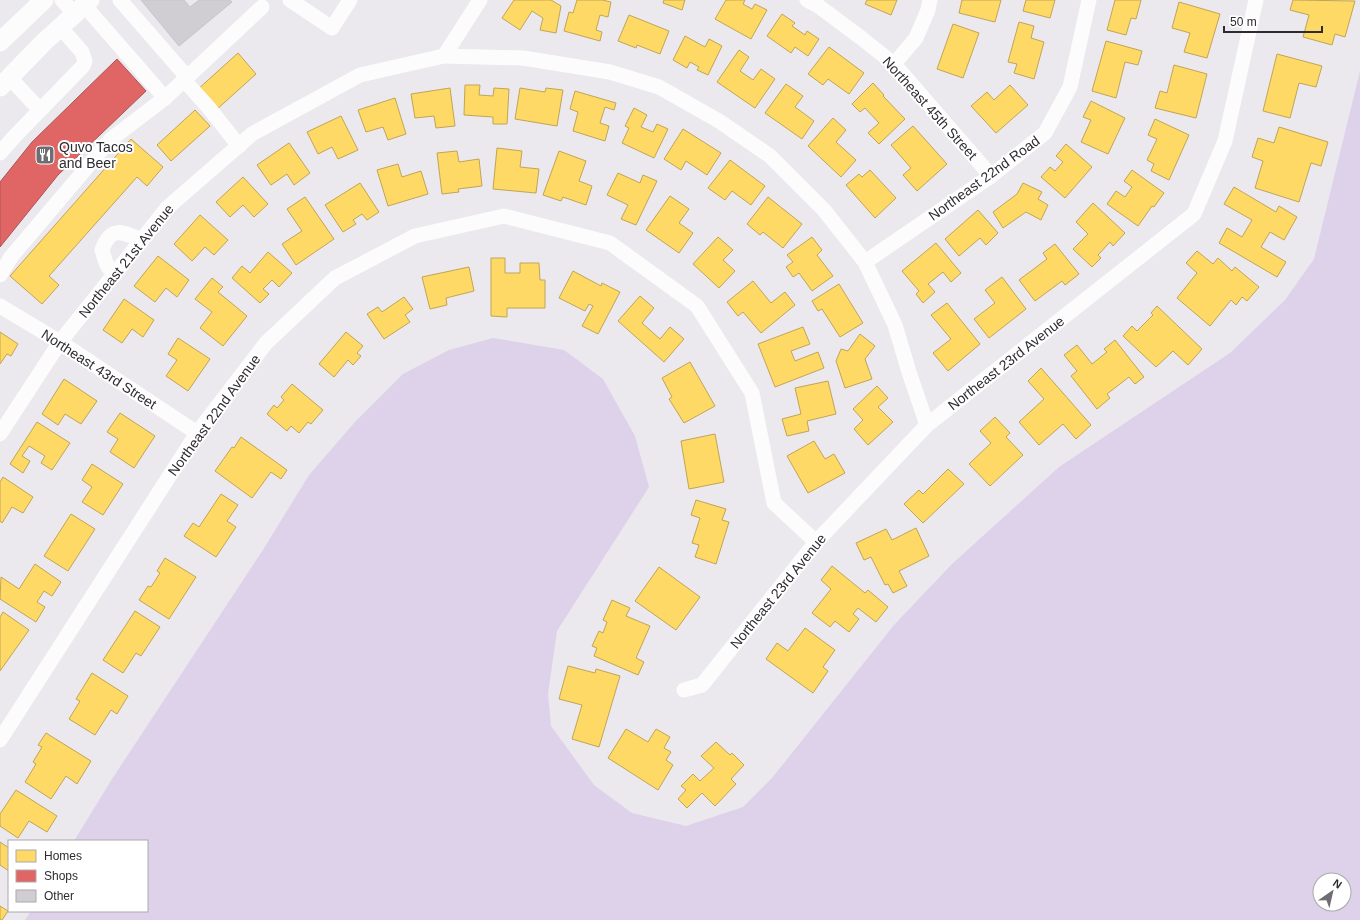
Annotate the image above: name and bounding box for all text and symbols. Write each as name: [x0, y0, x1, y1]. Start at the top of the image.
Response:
scale bar: [1224, 8, 1322, 34]
text: 50 m: [1230, 15, 1257, 29]
street label: Northeast 45th Street: [880, 53, 981, 163]
street label: Northeast 22nd Road: [925, 132, 1043, 224]
place label: Quvo Tacos and Beer: [59, 139, 133, 171]
restaurant icon: Quvo Tacos and Beer: [34, 144, 56, 166]
street label: Northeast 21st Avenue: [75, 201, 177, 321]
street label: Northeast 23rd Avenue: [945, 313, 1067, 413]
street label: Northeast 43rd Street: [39, 326, 160, 412]
street label: Northeast 22nd Avenue: [165, 351, 264, 479]
street label: Northeast 23rd Avenue: [727, 530, 829, 652]
legend: [8, 840, 148, 912]
text: Homes: [44, 849, 82, 863]
text: Shops: [44, 869, 78, 883]
north arrow: [1312, 872, 1352, 912]
text: N: [1331, 877, 1344, 891]
text: Other: [44, 889, 74, 903]

